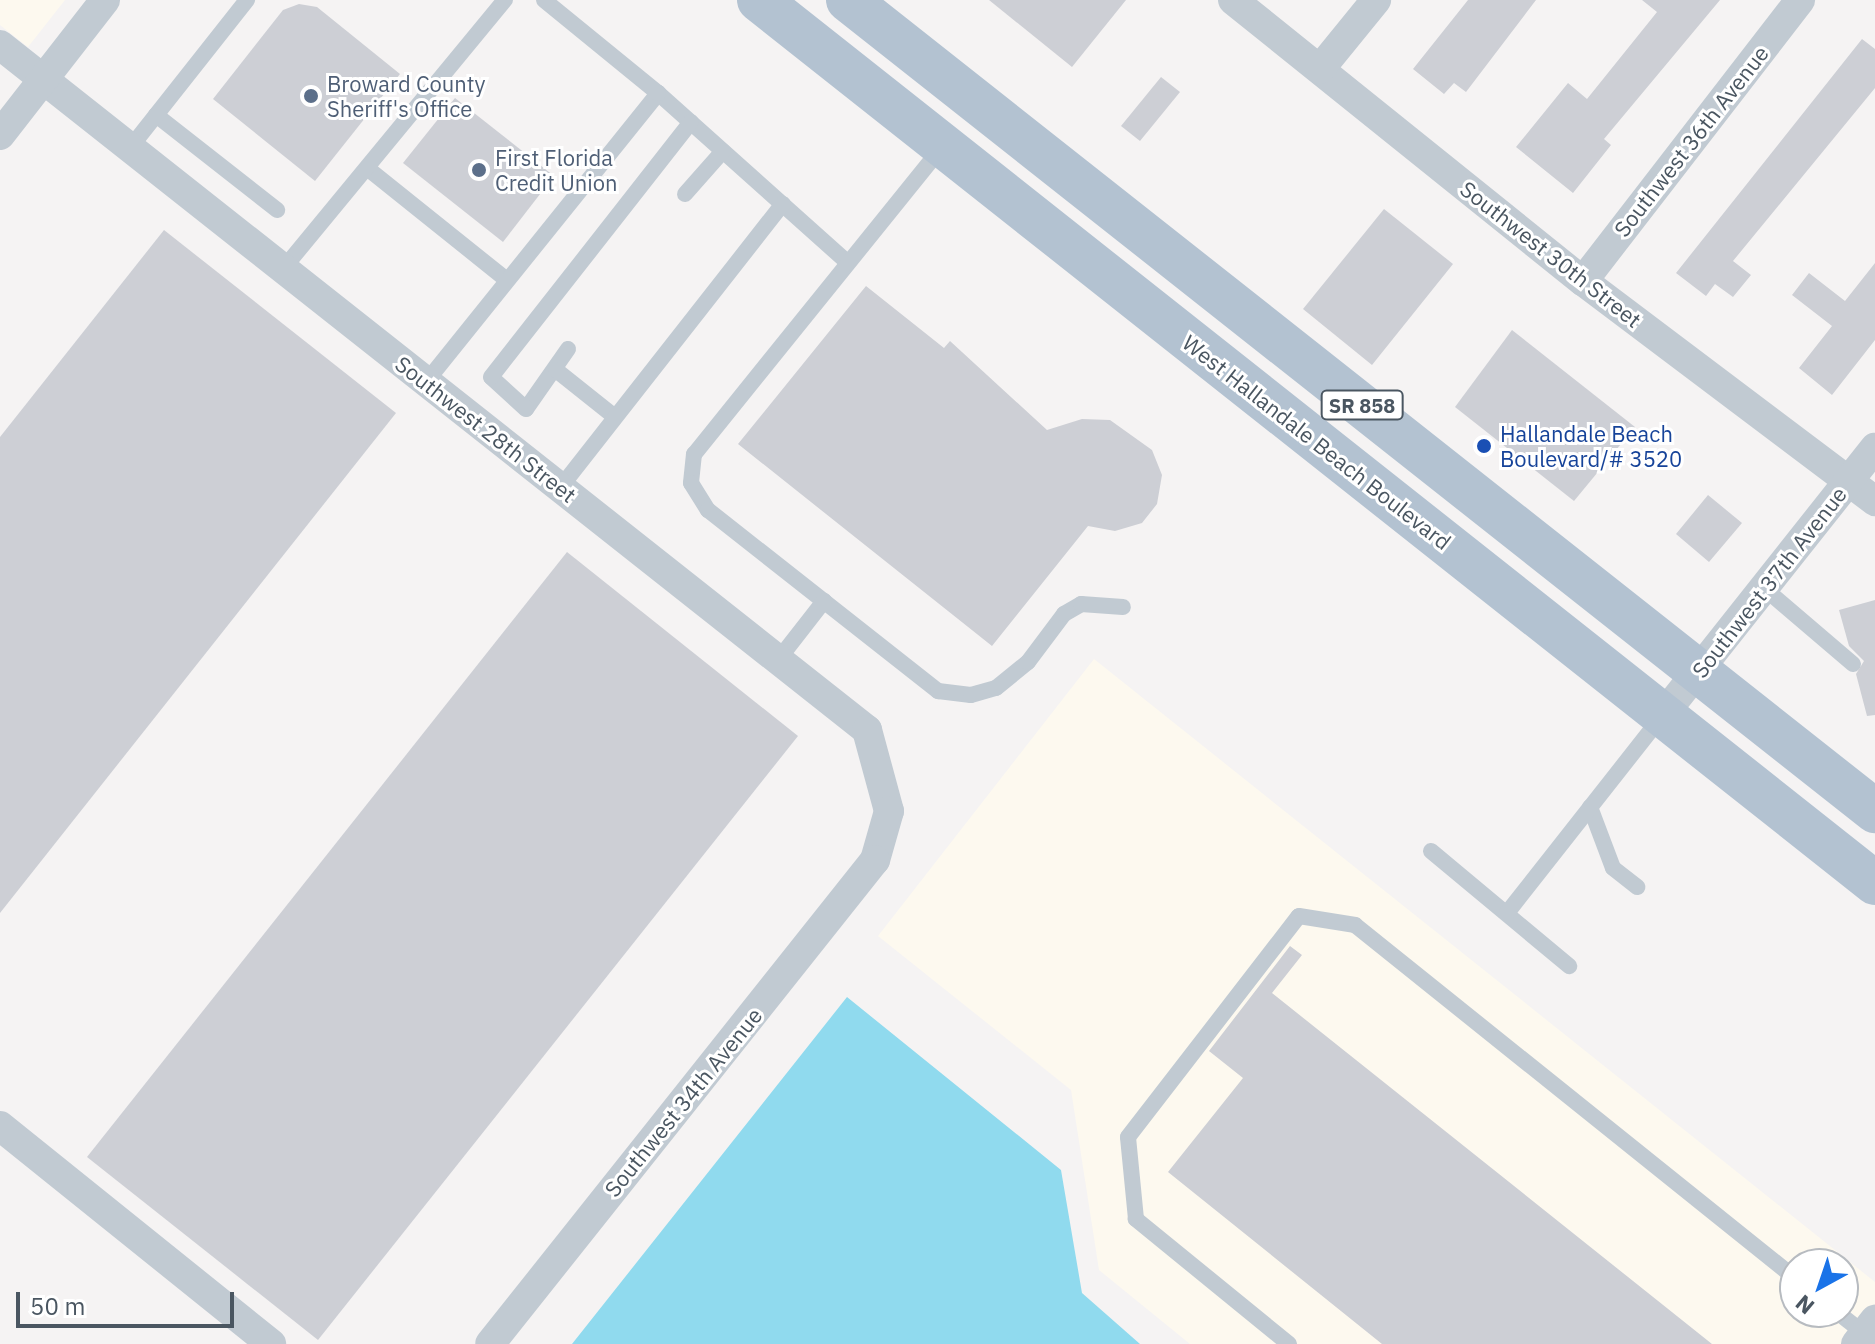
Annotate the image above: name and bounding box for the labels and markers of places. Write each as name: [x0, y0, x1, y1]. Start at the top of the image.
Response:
place label: Broward County Sheriff's Office: [327, 70, 486, 122]
marker: Broward County Sheriff's Office: [302, 87, 320, 105]
place label: First Florida Credit Union: [495, 144, 618, 196]
marker: First Florida Credit Union: [470, 161, 488, 179]
place label: Hallandale Beach Boulevard/# 3520: [1500, 420, 1682, 472]
marker: Hallandale Beach Boulevard/# 3520: [1475, 437, 1493, 455]

